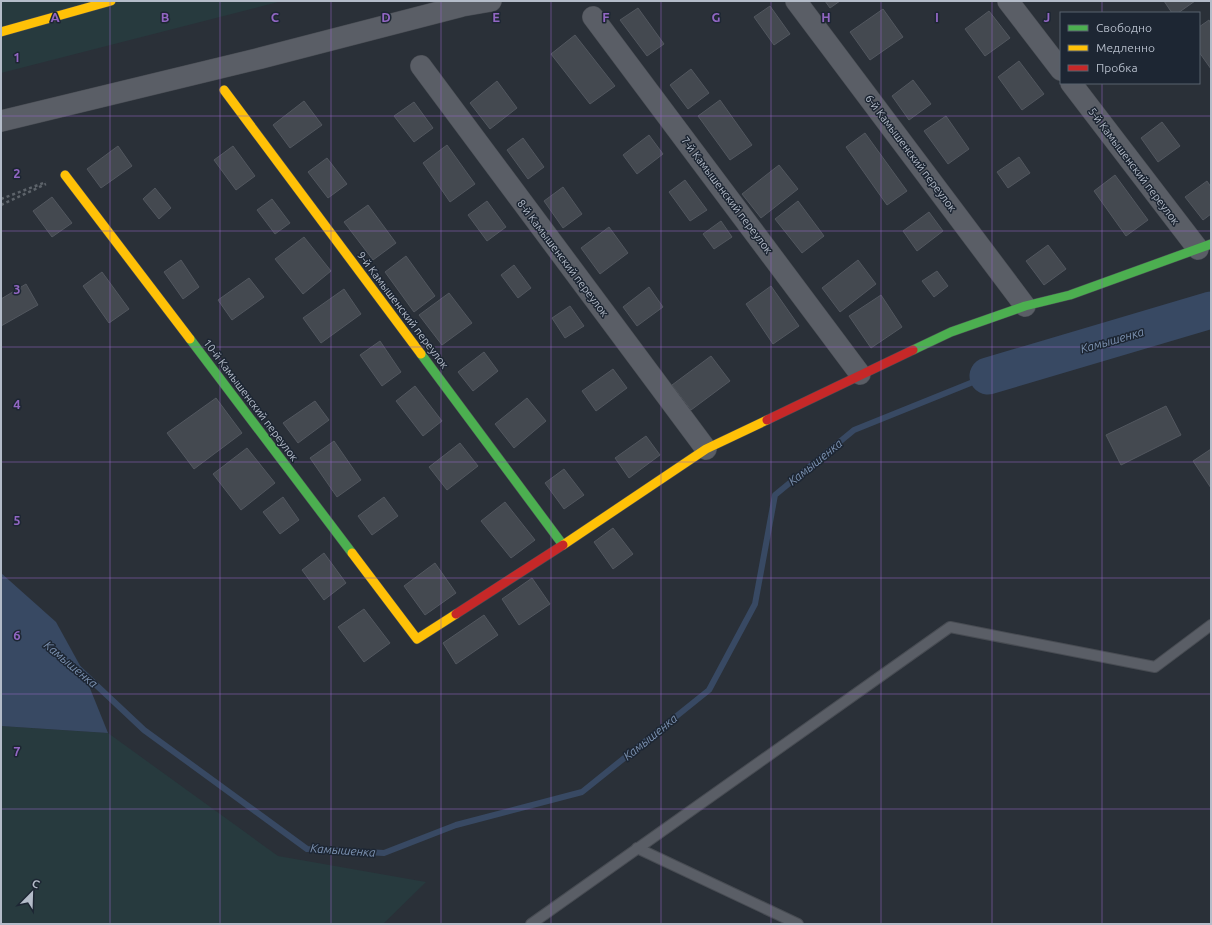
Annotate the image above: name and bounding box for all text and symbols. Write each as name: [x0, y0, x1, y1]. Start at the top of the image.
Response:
text: A: [50, 10, 60, 24]
text: B: [161, 10, 170, 24]
text: C: [271, 10, 280, 24]
text: D: [381, 10, 391, 24]
text: E: [492, 10, 500, 24]
text: F: [602, 10, 610, 24]
text: G: [712, 10, 721, 24]
text: H: [821, 10, 831, 24]
text: I: [935, 10, 939, 24]
text: J: [1044, 10, 1050, 24]
legend: [1060, 12, 1200, 84]
text: Свободно: [1096, 21, 1152, 34]
text: Медленно: [1096, 41, 1155, 54]
text: 1: [13, 50, 21, 64]
text: Пробка: [1096, 61, 1138, 74]
street label: 6-й Камышенский переулок: [863, 92, 959, 214]
street label: 5-й Камышенский переулок: [1086, 105, 1182, 227]
street label: 7-й Камышенский переулок: [679, 134, 775, 256]
text: 2: [13, 166, 21, 180]
street label: 8-й Камышенский переулок: [515, 197, 611, 319]
street label: 9-й Камышенский переулок: [355, 249, 451, 371]
text: 3: [13, 282, 21, 296]
water label: Камышенка: [1079, 325, 1146, 355]
street label: 10-й Камышенский переулок: [201, 337, 301, 464]
text: 4: [13, 397, 21, 411]
water label: Камышенка: [786, 436, 845, 488]
text: 5: [13, 513, 21, 527]
text: 6: [13, 628, 21, 642]
water label: Камышенка: [42, 638, 101, 690]
water label: Камышенка: [621, 711, 680, 763]
text: 7: [13, 744, 21, 758]
water label: Камышенка: [310, 841, 377, 859]
north arrow: [12, 873, 52, 913]
text: С: [30, 877, 41, 891]

